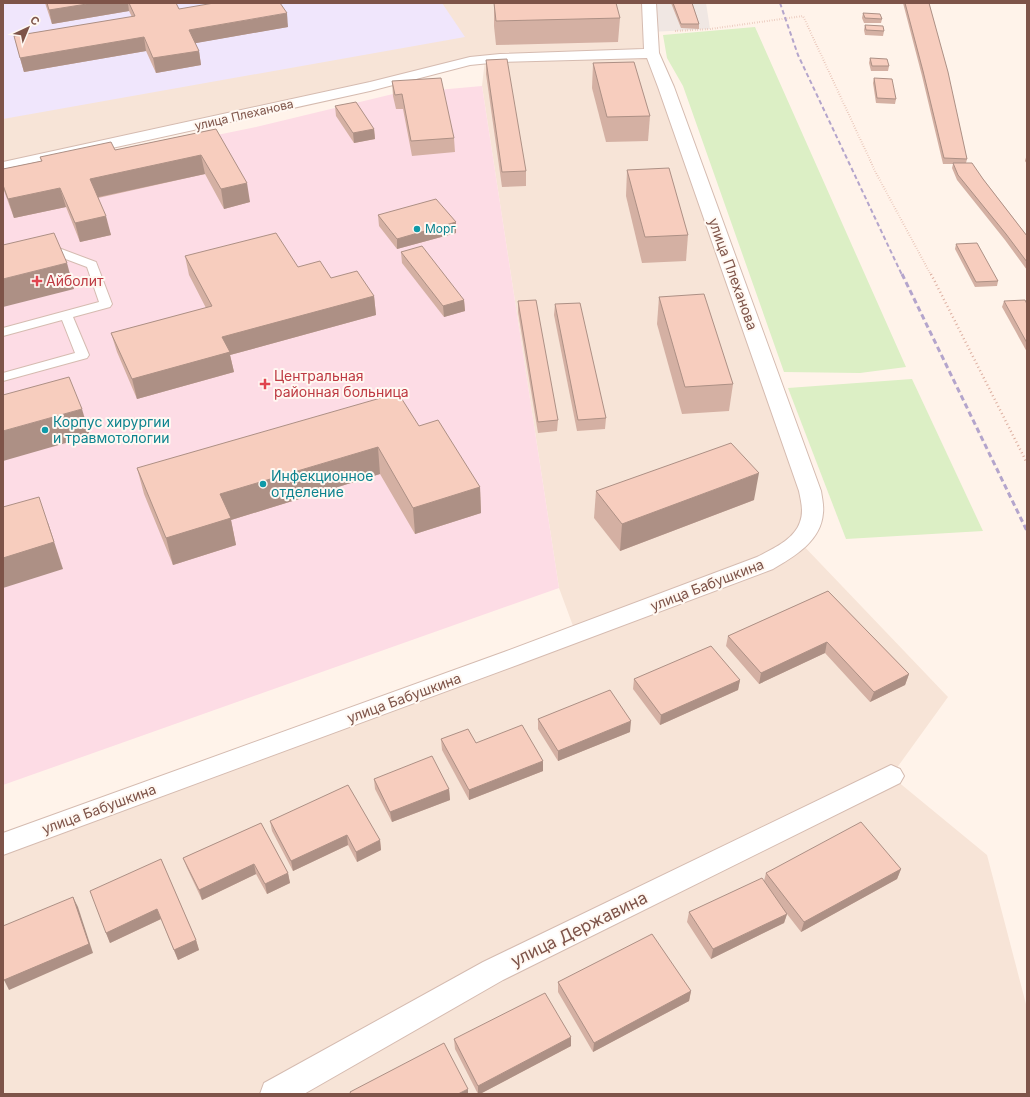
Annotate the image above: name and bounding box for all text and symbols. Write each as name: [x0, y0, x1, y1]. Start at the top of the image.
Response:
north arrow: [8, 8, 48, 48]
text: С: [27, 13, 43, 29]
street label: улица Плеханова: [193, 96, 295, 133]
street label: улица Плеханова: [705, 215, 762, 332]
place label: Морг: [425, 221, 456, 236]
marker: Морг: [412, 224, 422, 234]
place label: Айболит: [46, 272, 104, 289]
marker: Айболит: [31, 275, 43, 287]
place label: Центральная районная больница: [274, 367, 409, 400]
marker: Центральная районная больница: [259, 378, 271, 390]
place label: Корпус хирургии и травмотологии: [53, 413, 170, 446]
marker: Корпус хирургии и травмотологии: [40, 425, 50, 435]
place label: Инфекционное отделение: [271, 467, 373, 500]
marker: Инфекционное отделение: [258, 479, 268, 489]
street label: улица Бабушкина: [648, 555, 766, 614]
street label: улица Бабушкина: [344, 669, 463, 726]
street label: улица Бабушкина: [39, 780, 158, 837]
street label: улица Державина: [507, 887, 651, 971]

